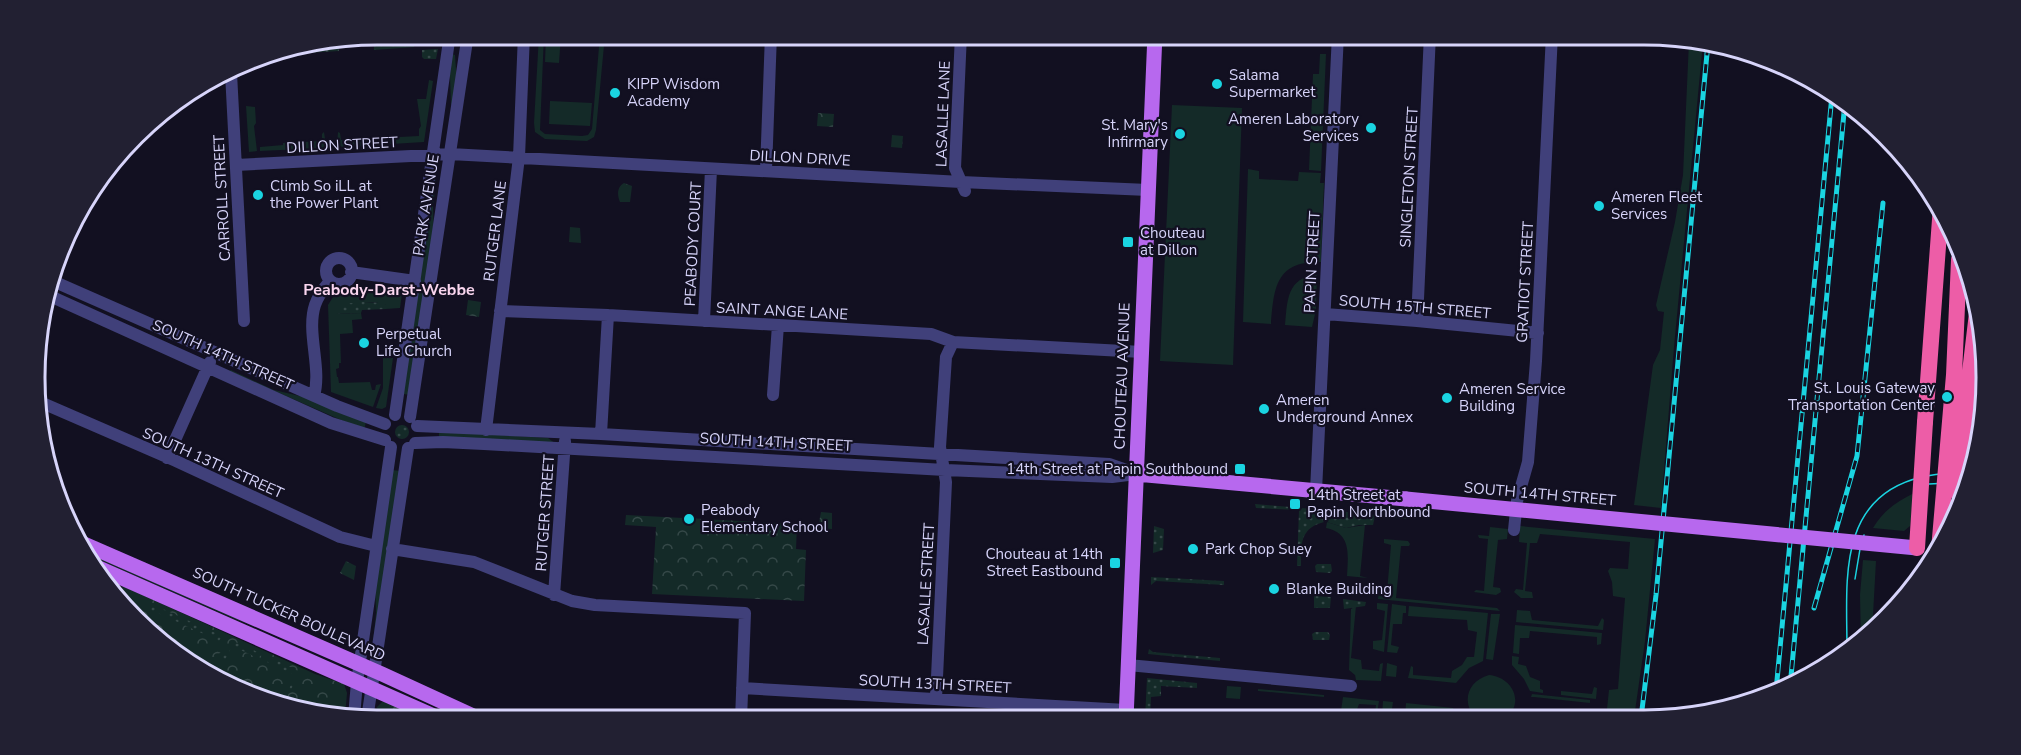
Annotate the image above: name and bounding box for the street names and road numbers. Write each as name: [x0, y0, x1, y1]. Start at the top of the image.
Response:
street label: LASALLE LANE: [931, 61, 955, 167]
street label: SINGLETON STREET: [1395, 106, 1423, 248]
street label: DILLON STREET: [286, 132, 398, 158]
street label: CARROLL STREET: [209, 134, 235, 262]
street label: DILLON DRIVE: [749, 145, 851, 171]
street label: PARK AVENUE: [408, 153, 444, 257]
street label: RUTGER LANE: [479, 179, 511, 283]
street label: PEABODY COURT: [680, 181, 706, 307]
street label: PAPIN STREET: [1299, 211, 1325, 313]
street label: GRATIOT STREET: [1512, 221, 1538, 343]
street label: SOUTH 15TH STREET: [1338, 290, 1492, 324]
street label: SAINT ANGE LANE: [716, 298, 848, 324]
street label: CHOUTEAU AVENUE: [1109, 302, 1135, 450]
street label: SOUTH 14TH STREET: [149, 315, 297, 395]
street label: SOUTH 13TH STREET: [139, 423, 287, 503]
street label: SOUTH 14TH STREET: [699, 428, 853, 456]
street label: RUTGER STREET: [531, 454, 559, 572]
street label: SOUTH 14TH STREET: [1463, 477, 1617, 511]
street label: LASALLE STREET: [913, 523, 939, 645]
street label: SOUTH TUCKER BOULEVARD: [189, 562, 389, 666]
street label: SOUTH 13TH STREET: [858, 670, 1012, 698]

